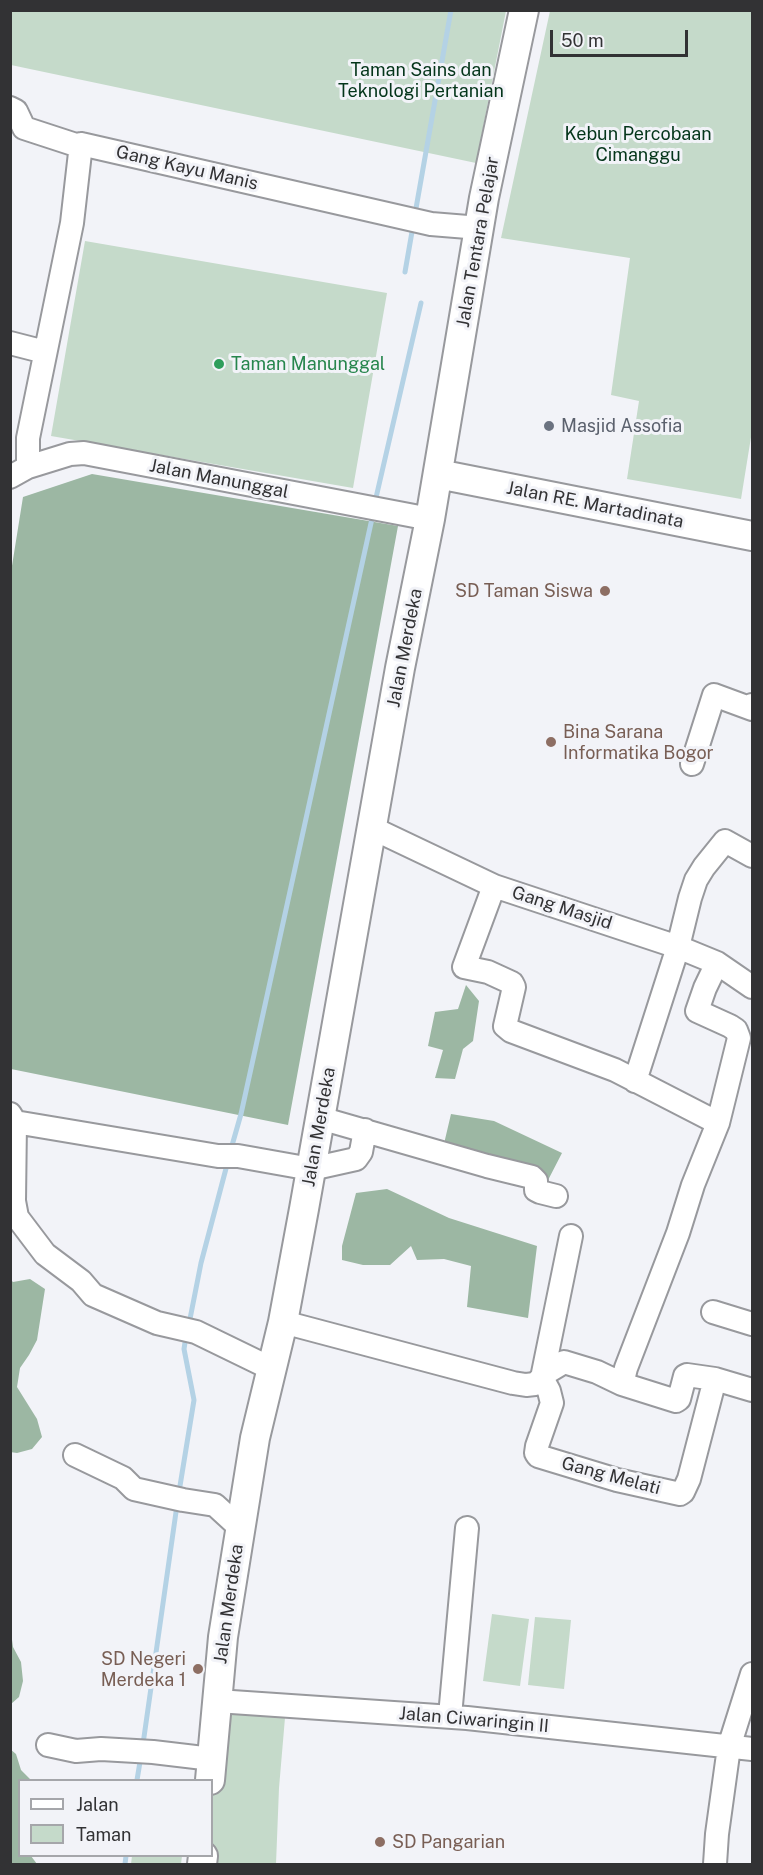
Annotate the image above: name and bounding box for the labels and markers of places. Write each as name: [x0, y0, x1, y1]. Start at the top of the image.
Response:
place label: Taman Manunggal: [231, 353, 385, 375]
marker: Taman Manunggal: [212, 357, 226, 371]
place label: Masjid Assofia: [561, 415, 682, 437]
marker: Masjid Assofia: [542, 419, 556, 433]
place label: SD Taman Siswa: [455, 580, 593, 602]
marker: SD Taman Siswa: [598, 584, 612, 598]
place label: Bina Sarana Informatika Bogor: [563, 721, 714, 764]
marker: Bina Sarana Informatika Bogor: [544, 735, 558, 749]
place label: SD Negeri Merdeka 1: [101, 1648, 186, 1690]
marker: SD Negeri Merdeka 1: [191, 1662, 205, 1676]
place label: SD Pangarian: [392, 1831, 505, 1853]
marker: SD Pangarian: [373, 1835, 387, 1849]

